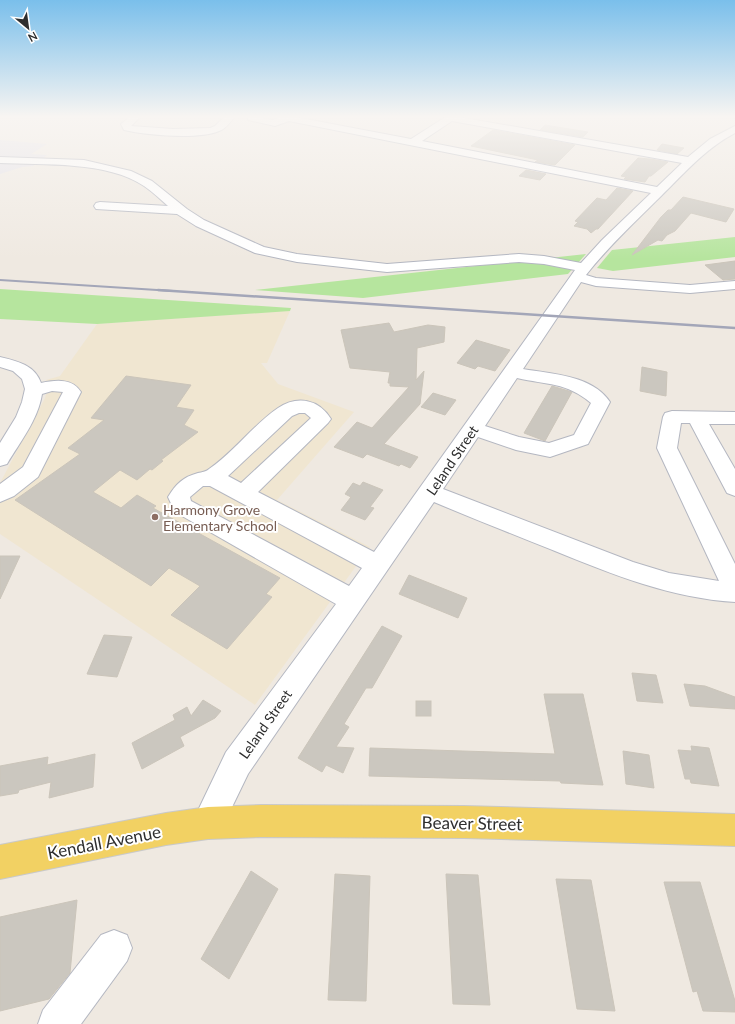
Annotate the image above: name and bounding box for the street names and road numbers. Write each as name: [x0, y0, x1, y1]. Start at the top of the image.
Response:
street label: Leland Street: [422, 422, 482, 498]
street label: Leland Street: [235, 686, 295, 762]
street label: Beaver Street: [422, 812, 522, 834]
street label: Kendall Avenue: [45, 821, 163, 863]

